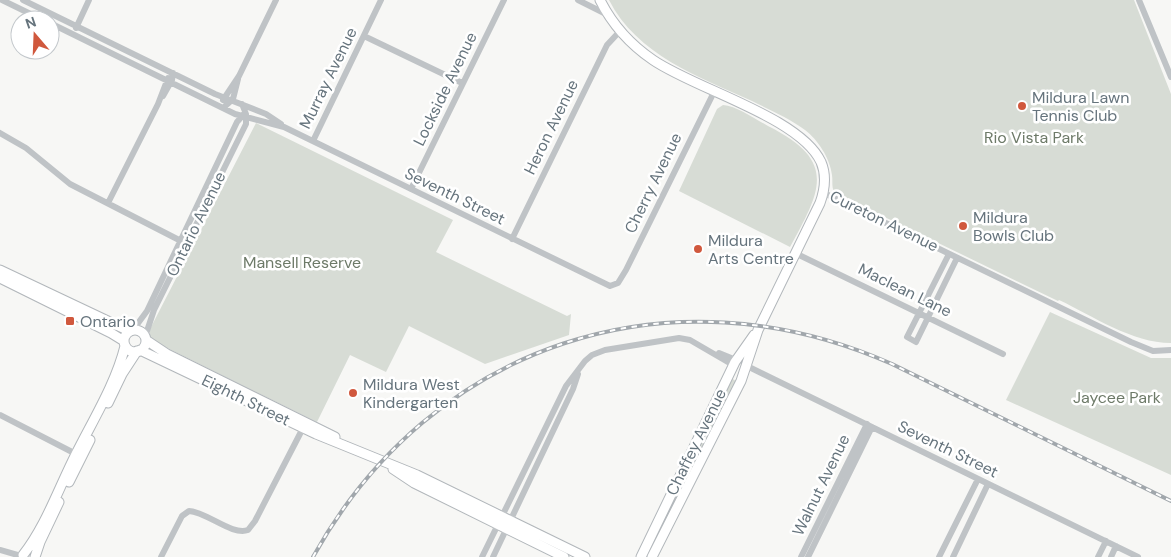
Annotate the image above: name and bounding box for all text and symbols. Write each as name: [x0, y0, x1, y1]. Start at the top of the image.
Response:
north arrow: [10, 10, 60, 60]
text: N: [23, 13, 39, 33]
street label: Murray Avenue: [294, 24, 362, 132]
street label: Lockside Avenue: [408, 29, 482, 149]
street label: Heron Avenue: [519, 76, 583, 178]
place label: Mildura Lawn Tennis Club: [1032, 87, 1129, 126]
marker: Mildura Lawn Tennis Club: [1016, 100, 1028, 112]
park label: Rio Vista Park: [984, 127, 1084, 148]
street label: Cherry Avenue: [620, 129, 686, 237]
street label: Seventh Street: [401, 163, 509, 229]
street label: Ontario Avenue: [161, 168, 231, 280]
street label: Cureton Avenue: [826, 186, 942, 256]
place label: Mildura Bowls Club: [973, 207, 1054, 246]
marker: Mildura Bowls Club: [957, 220, 969, 232]
place label: Mildura Arts Centre: [708, 230, 794, 269]
marker: Mildura Arts Centre: [692, 243, 704, 255]
park label: Mansell Reserve: [243, 252, 361, 273]
street label: Maclean Lane: [855, 258, 955, 322]
place label: Ontario: [80, 311, 136, 332]
marker: Ontario: [64, 315, 76, 327]
street label: Eighth Street: [198, 370, 294, 430]
place label: Mildura West Kindergarten: [363, 374, 460, 413]
street label: Chaffey Avenue: [661, 385, 731, 499]
marker: Mildura West Kindergarten: [347, 387, 359, 399]
park label: Jaycee Park: [1073, 387, 1161, 408]
street label: Seventh Street: [894, 416, 1002, 482]
street label: Walnut Avenue: [787, 431, 855, 539]

